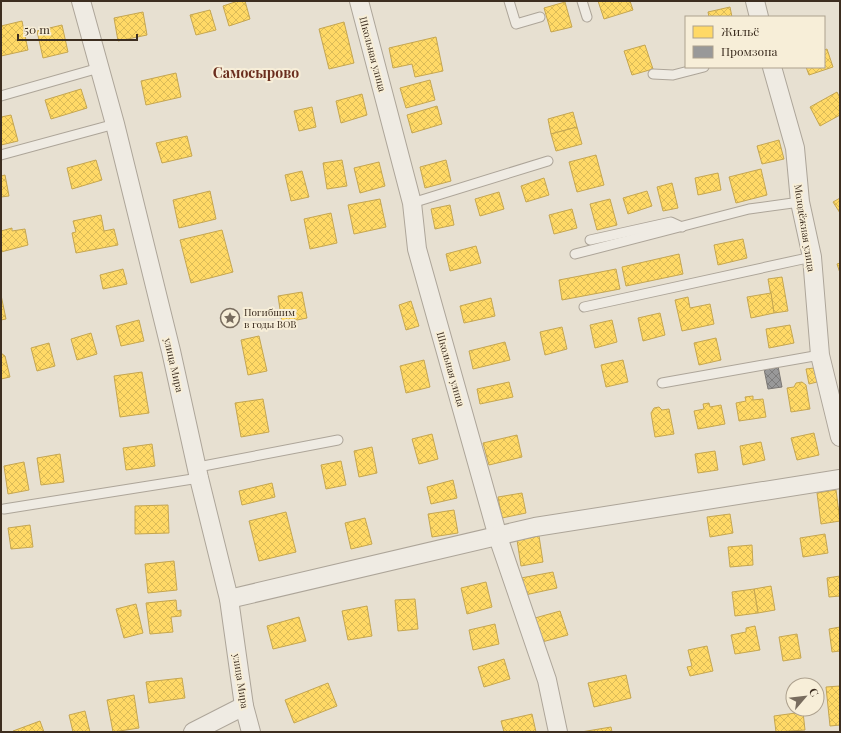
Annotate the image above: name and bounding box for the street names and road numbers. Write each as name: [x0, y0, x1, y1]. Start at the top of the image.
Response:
street label: Школьная улица: [356, 15, 390, 93]
street label: Молодёжная улица: [791, 183, 819, 273]
street label: Школьная улица: [434, 330, 468, 408]
street label: улица Мира: [161, 336, 187, 394]
street label: улица Мира: [230, 652, 252, 709]

